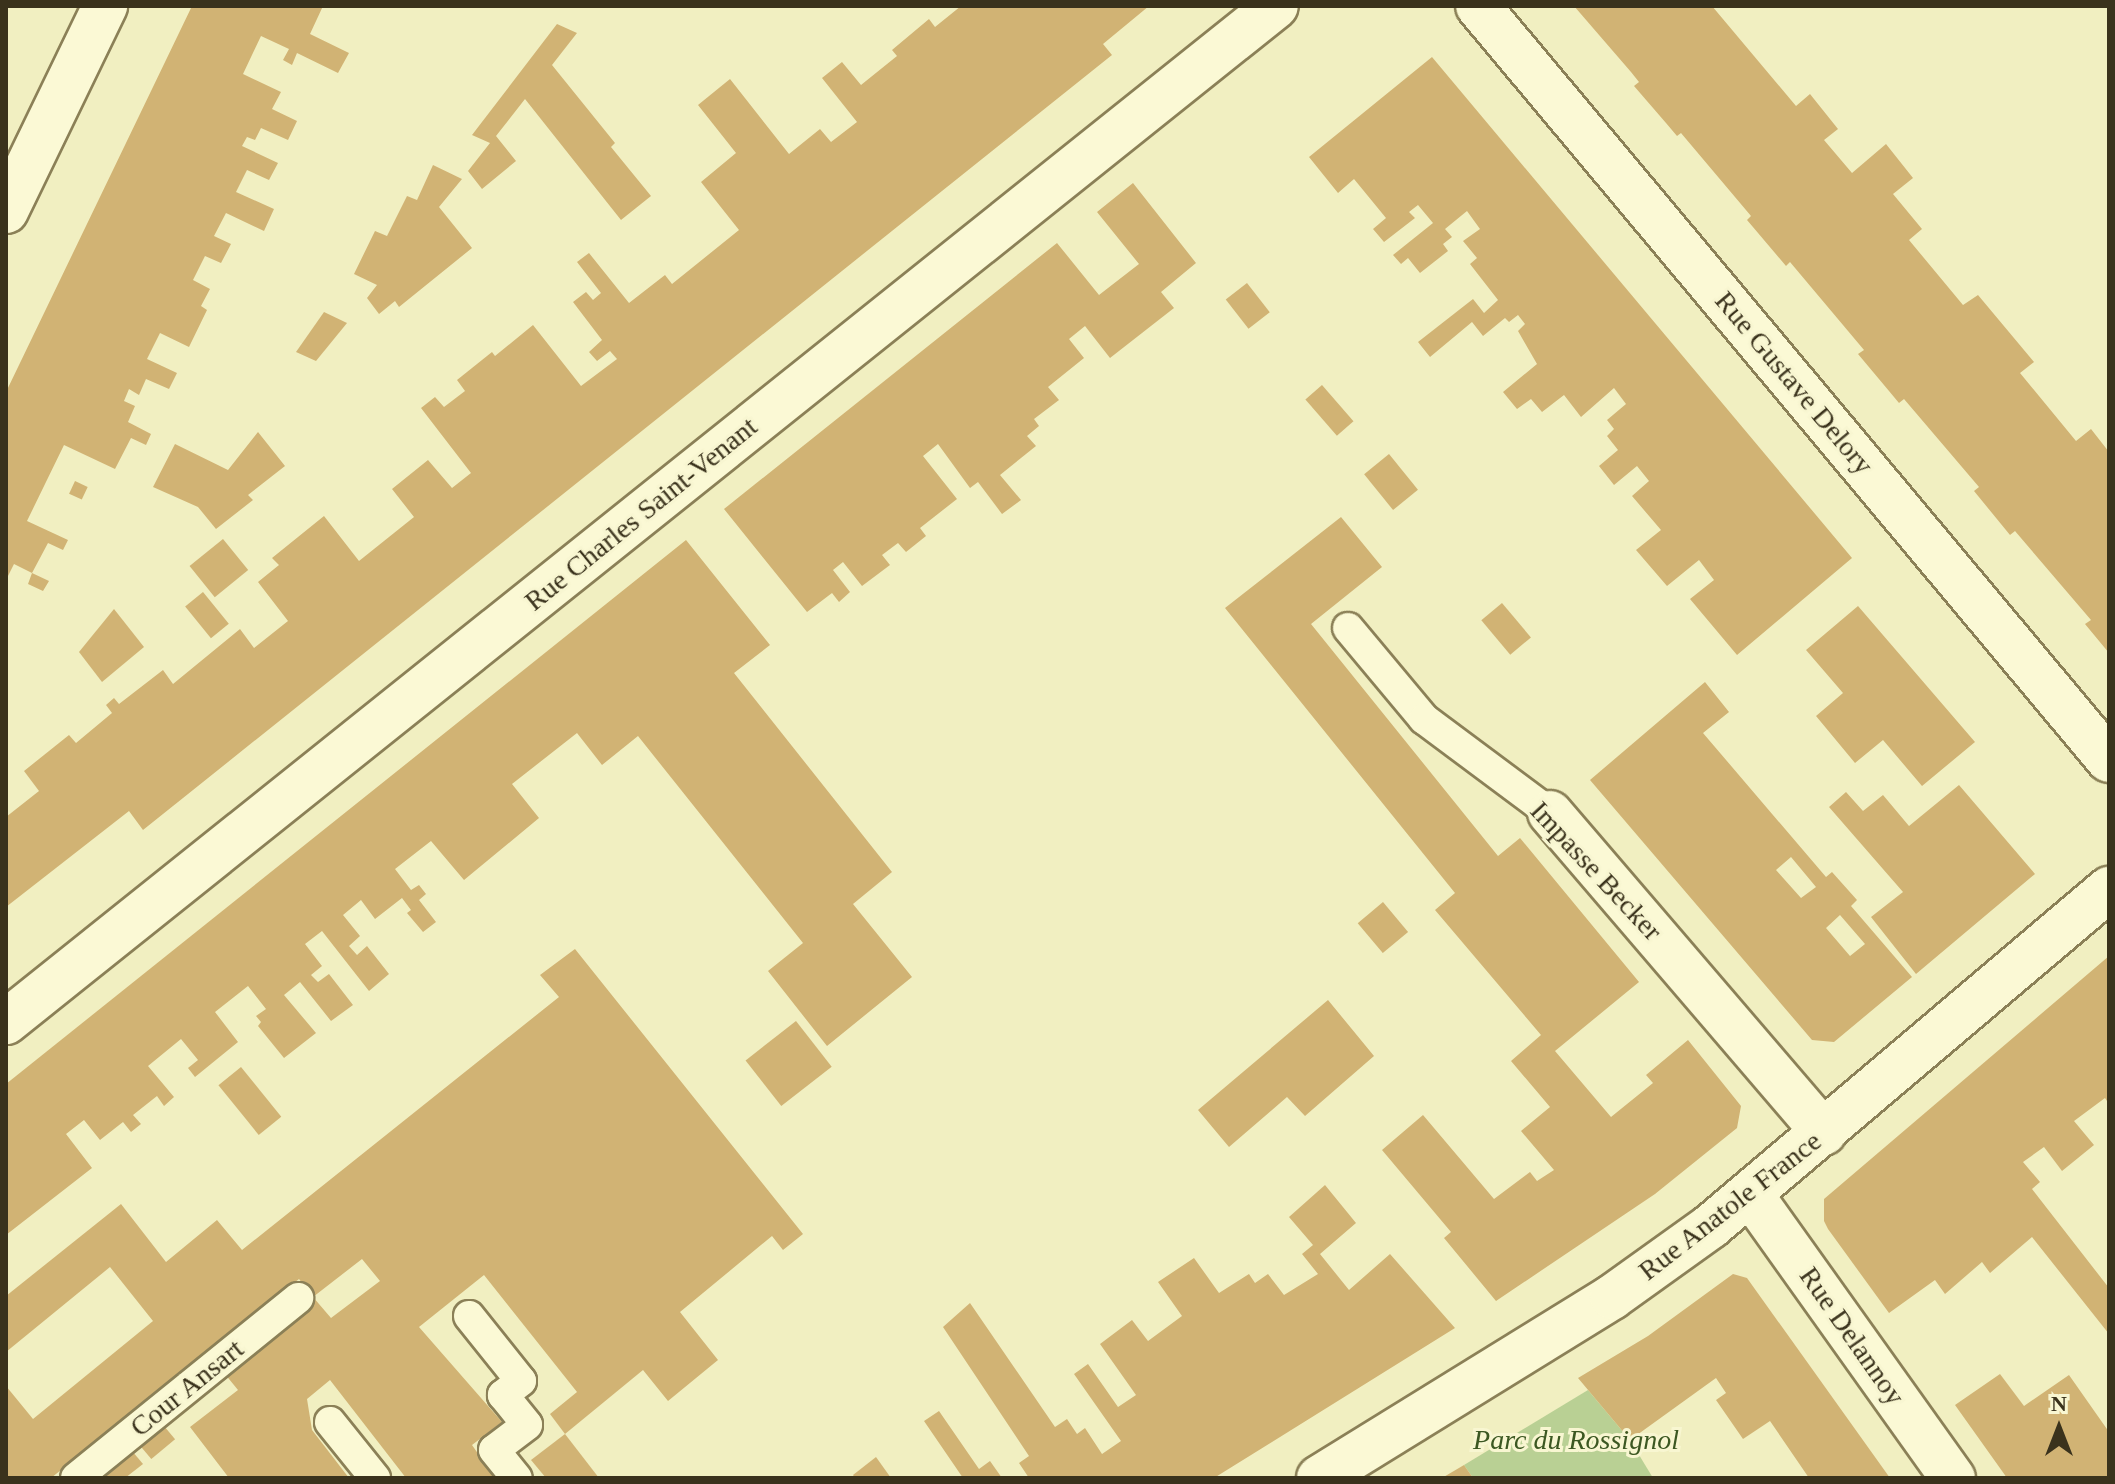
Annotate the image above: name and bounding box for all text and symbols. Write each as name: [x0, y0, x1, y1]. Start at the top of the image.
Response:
street label: Rue Gustave Delory: [1708, 285, 1880, 481]
street label: Rue Charles Saint-Venant: [518, 410, 764, 618]
street label: Impasse Becker: [1523, 794, 1669, 948]
street label: Rue Anatole France: [1631, 1124, 1829, 1288]
street label: Rue Delannoy: [1792, 1260, 1912, 1412]
street label: Cour Ansart: [123, 1332, 251, 1444]
north arrow: [2019, 1388, 2099, 1468]
text: N: [2051, 1391, 2067, 1416]
park label: Parc du Rossignol: [1473, 1423, 1679, 1457]

